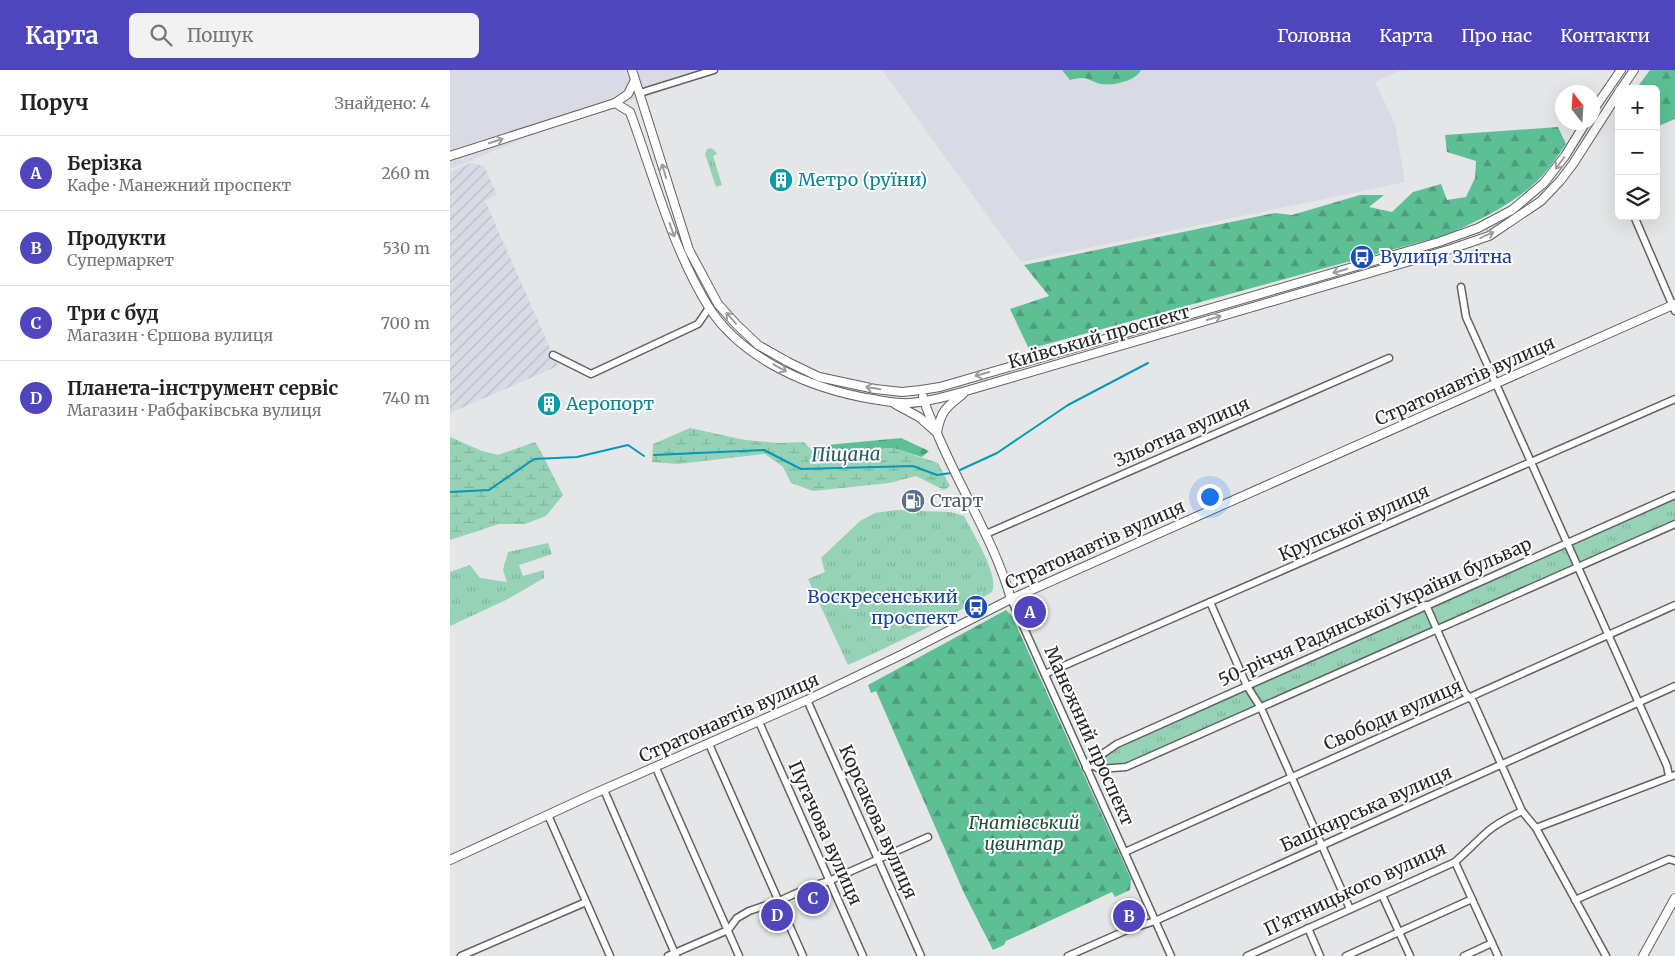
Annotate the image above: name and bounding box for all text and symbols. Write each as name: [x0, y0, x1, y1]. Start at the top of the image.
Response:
search box: [129, 13, 479, 58]
text: Карта: [25, 20, 99, 51]
icon: search: [147, 21, 175, 49]
text: Пошук: [187, 23, 254, 47]
text: Головна: [1277, 24, 1351, 47]
text: Карта: [1379, 24, 1433, 47]
text: Про нас: [1461, 24, 1532, 47]
text: Контакти: [1560, 24, 1650, 47]
north arrow: [1555, 85, 1600, 130]
map controls: [1615, 85, 1660, 220]
button: +: [1615, 85, 1660, 130]
text: Поруч: [20, 89, 89, 116]
text: Знайдено: 4: [334, 93, 430, 113]
button: −: [1615, 130, 1660, 175]
one-way arrow: [488, 136, 504, 145]
text: Берізка: [67, 151, 142, 175]
one-way arrow: [1554, 156, 1565, 169]
text: A: [30, 163, 42, 183]
text: 260 m: [381, 163, 430, 183]
one-way arrow: [659, 163, 669, 179]
building icon: Метро (руїни): [768, 167, 794, 193]
place label: Метро (руїни): [798, 168, 927, 191]
text: Кафе · Манежний проспект: [67, 175, 291, 195]
button: layers: [1615, 175, 1660, 220]
one-way arrow: [668, 222, 677, 237]
text: Продукти: [67, 226, 166, 250]
one-way arrow: [1479, 230, 1494, 240]
text: B: [30, 238, 42, 258]
text: 530 m: [382, 238, 430, 258]
bus stop icon: Вулиця Злітна: [1349, 244, 1375, 270]
place label: Вулиця Злітна: [1380, 245, 1512, 268]
text: Супермаркет: [67, 250, 174, 270]
one-way arrow: [1332, 266, 1348, 276]
street label: Київський проспект: [1005, 300, 1192, 373]
text: Три с буд: [67, 301, 159, 325]
one-way arrow: [725, 311, 737, 324]
text: C: [31, 313, 41, 333]
text: 700 m: [381, 313, 430, 333]
one-way arrow: [1206, 313, 1222, 323]
text: Магазин · Єршова вулиця: [67, 325, 273, 345]
street label: Стратонавтів вулиця: [1371, 330, 1559, 431]
one-way arrow: [772, 363, 787, 373]
one-way arrow: [975, 370, 991, 380]
text: Планета-інструмент сервіс: [67, 376, 338, 400]
one-way arrow: [865, 383, 881, 393]
text: D: [30, 388, 42, 408]
text: 740 m: [383, 388, 430, 408]
building icon: Аеропорт: [536, 391, 562, 417]
street label: Зльотна вулиця: [1110, 391, 1253, 472]
place label: Аеропорт: [565, 392, 654, 415]
text: Магазин · Рабфаківська вулиця: [67, 400, 322, 420]
water label: Піщана: [811, 441, 881, 467]
street label: Крупської вулиця: [1275, 479, 1433, 566]
your location: [1197, 484, 1223, 510]
fuel station icon: Старт: [900, 488, 926, 514]
place label: Старт: [930, 489, 983, 512]
street label: Стратонавтів вулиця: [1001, 494, 1189, 595]
street label: 50-річчя Радянської України бульвар: [1215, 532, 1535, 691]
place label: Воскресенський проспект: [807, 585, 958, 629]
pin: A: [1014, 593, 1046, 631]
bus stop icon: Воскресенський проспект: [963, 594, 989, 620]
street label: Манежний проспект: [1040, 643, 1139, 829]
street label: Стратонавтів вулиця: [635, 667, 823, 768]
street label: Свободи вулиця: [1320, 674, 1466, 755]
street label: Корсакова вулиця: [834, 741, 923, 903]
street label: Пугачова вулиця: [783, 757, 868, 909]
street label: Башкирська вулиця: [1276, 760, 1456, 857]
park label: Гнатівський цвинтар: [968, 811, 1080, 855]
street label: П’ятницького вулиця: [1260, 836, 1450, 941]
pin: C: [797, 879, 829, 917]
pin: D: [761, 896, 793, 934]
pin: B: [1113, 897, 1145, 935]

